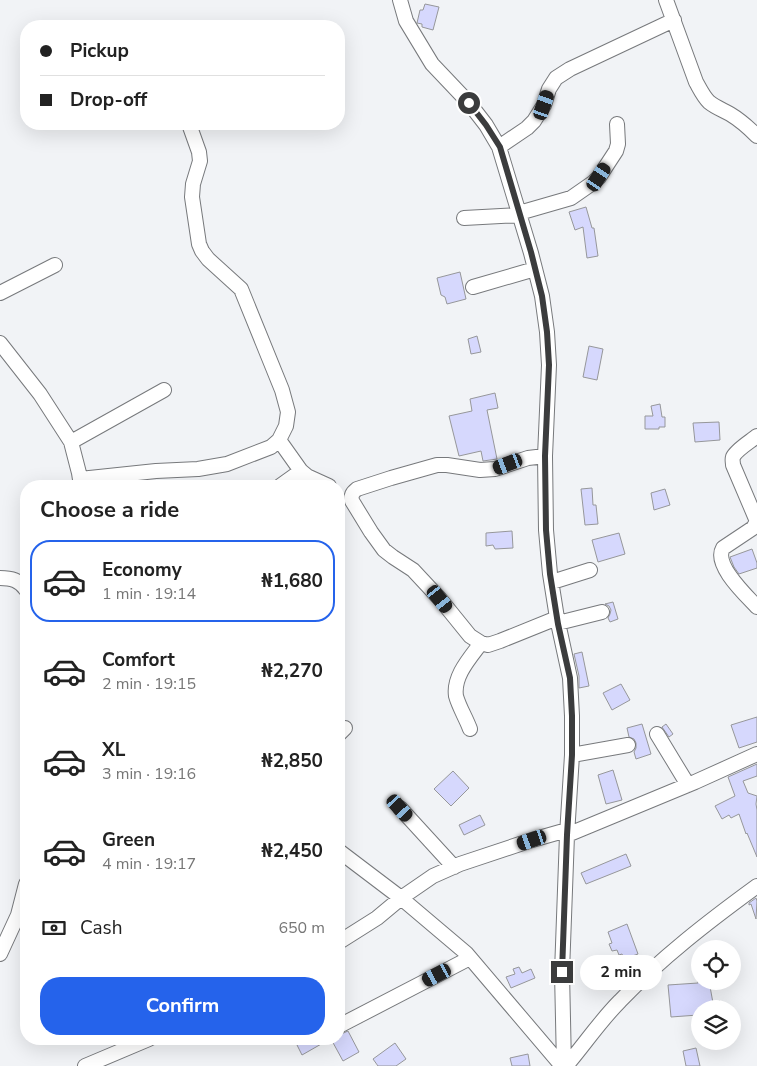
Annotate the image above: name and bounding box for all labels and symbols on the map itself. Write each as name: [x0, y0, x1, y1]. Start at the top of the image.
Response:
car: [532, 88, 555, 122]
route start: [458, 92, 480, 114]
car: [584, 160, 613, 194]
car: [491, 452, 524, 476]
car: [424, 583, 455, 615]
car: [384, 792, 415, 824]
car: [515, 828, 548, 852]
callout: 2 min: [580, 954, 662, 990]
car: [420, 961, 453, 989]
route end: [551, 961, 573, 983]

